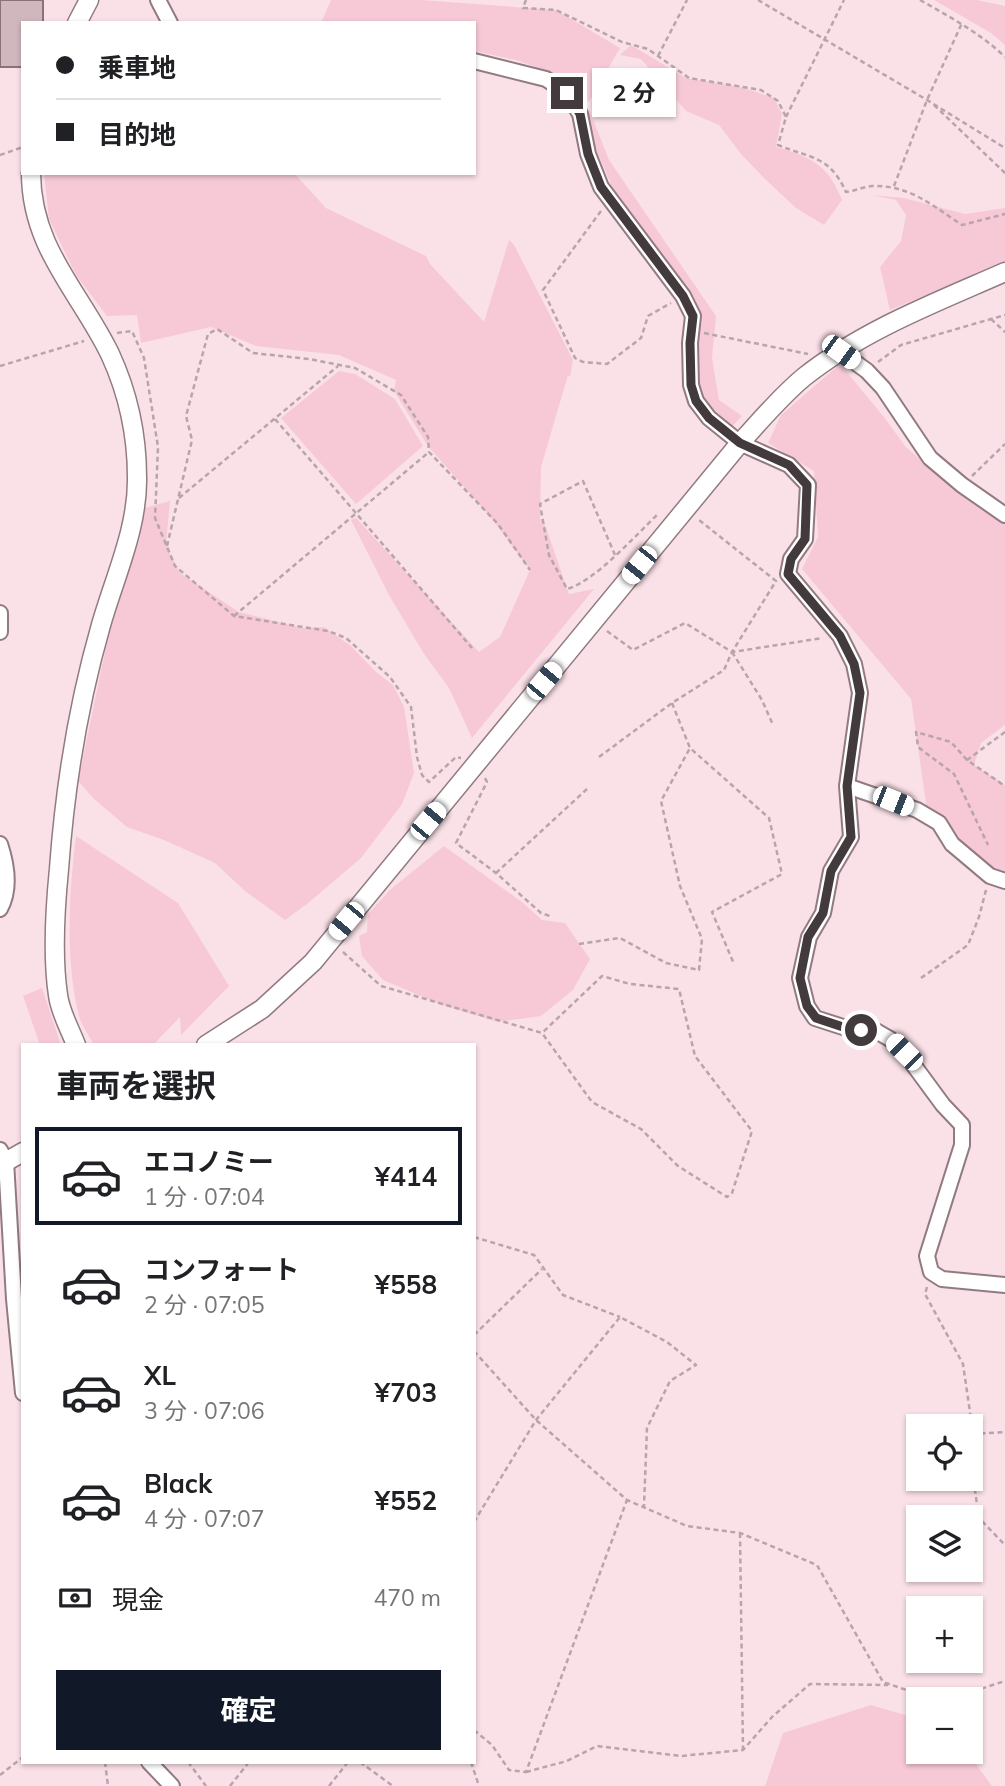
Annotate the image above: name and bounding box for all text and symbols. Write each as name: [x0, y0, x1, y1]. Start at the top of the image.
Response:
text: 乗車地: [98, 51, 176, 84]
callout: 2 分: [592, 68, 676, 118]
route end: [551, 77, 583, 109]
text: 2 分: [612, 78, 656, 107]
text: 目的地: [98, 118, 176, 151]
car: [818, 331, 865, 373]
car: [618, 542, 661, 588]
car: [523, 658, 566, 704]
car: [870, 783, 917, 819]
car: [407, 798, 450, 844]
car: [325, 898, 368, 944]
route start: [845, 1014, 877, 1046]
car: [882, 1030, 927, 1074]
text: 車両を選択: [56, 1065, 216, 1105]
icon: car: [60, 1145, 123, 1208]
text: エコノミー: [144, 1145, 274, 1178]
text: ¥414: [375, 1160, 437, 1193]
text: 1 分 · 07:04: [144, 1182, 265, 1211]
icon: car: [60, 1253, 123, 1316]
text: コンフォート: [144, 1253, 299, 1286]
text: ¥558: [375, 1268, 437, 1301]
text: 2 分 · 07:05: [144, 1290, 265, 1319]
text: XL: [144, 1359, 176, 1392]
icon: car: [60, 1361, 123, 1424]
text: ¥703: [375, 1376, 437, 1409]
text: 3 分 · 07:06: [144, 1396, 265, 1425]
map controls: [906, 1414, 983, 1764]
button: locate: [906, 1414, 983, 1491]
text: Black: [144, 1467, 212, 1500]
icon: car: [60, 1469, 123, 1532]
text: ¥552: [375, 1484, 437, 1517]
text: 4 分 · 07:07: [144, 1504, 265, 1533]
button: layers: [906, 1505, 983, 1582]
icon: cash: [56, 1579, 94, 1617]
text: 現金: [112, 1583, 164, 1616]
text: 470 m: [373, 1583, 441, 1612]
button: +: [906, 1596, 983, 1673]
button: 確定: [56, 1670, 441, 1750]
button: −: [906, 1687, 983, 1764]

